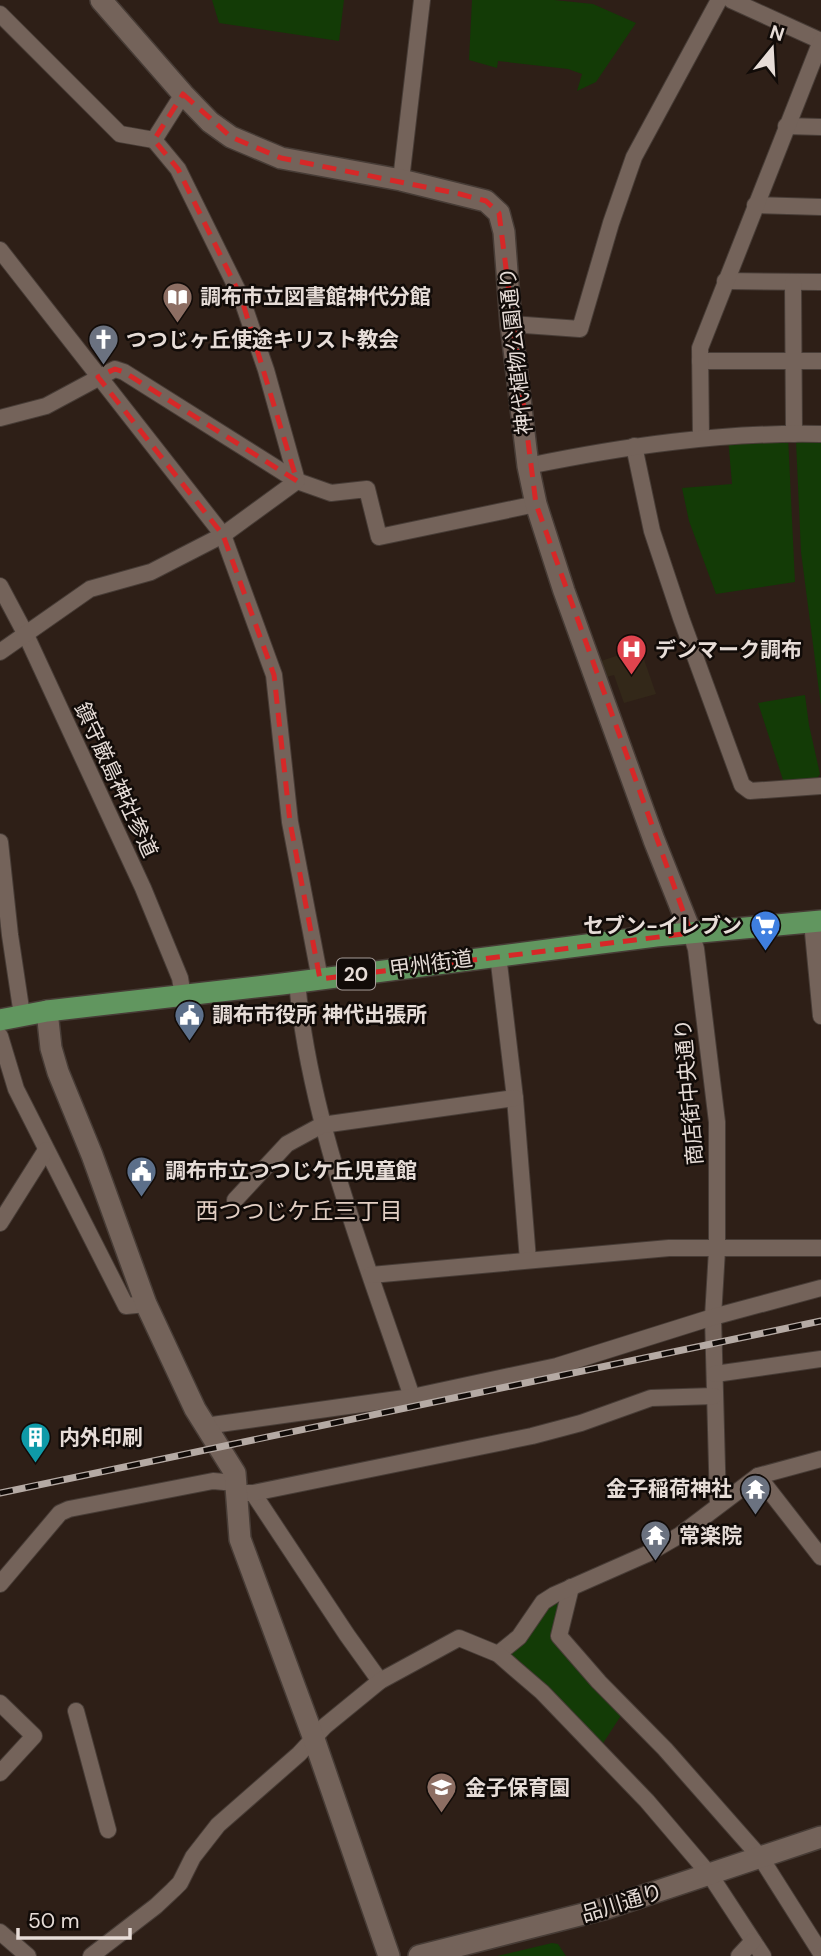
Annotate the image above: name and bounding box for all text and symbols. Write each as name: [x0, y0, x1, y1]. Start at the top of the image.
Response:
north arrow: [737, 14, 807, 84]
text: N: [767, 19, 788, 47]
street label: 神代植物公園通り: [493, 266, 539, 436]
library icon: 調布市立図書館神代分館: [160, 280, 194, 324]
place label: 調布市立図書館神代分館: [200, 283, 431, 311]
church icon: つつじヶ丘使途キリスト教会: [86, 323, 120, 367]
place label: つつじヶ丘使途キリスト教会: [126, 326, 399, 354]
hospital icon: デンマーク調布: [615, 633, 649, 677]
place label: デンマーク調布: [655, 636, 802, 664]
street label: 鎮守厳島神社参道: [68, 698, 164, 862]
supermarket icon: セブン-イレブン: [748, 909, 782, 953]
place label: セブン-イレブン: [583, 912, 742, 940]
street label: 甲州街道: [387, 944, 475, 984]
road number: 20: [337, 958, 375, 990]
public building icon: 調布市役所 神代出張所: [172, 998, 206, 1042]
place label: 調布市役所 神代出張所: [212, 1001, 427, 1029]
street label: 商店街中央通り: [669, 1018, 709, 1166]
public building icon: 調布市立つつじケ丘児童館: [125, 1154, 159, 1198]
place label: 調布市立つつじケ丘児童館: [165, 1157, 417, 1185]
district label: 西つつじケ丘三丁目: [196, 1196, 403, 1226]
building icon: 内外印刷: [19, 1421, 53, 1465]
place label: 内外印刷: [59, 1424, 143, 1452]
temple icon: 金子稲荷神社: [738, 1472, 772, 1516]
place label: 金子稲荷神社: [606, 1475, 732, 1503]
temple icon: 常楽院: [639, 1519, 673, 1563]
place label: 常楽院: [679, 1522, 742, 1550]
school or university icon: 金子保育園: [425, 1771, 459, 1815]
place label: 金子保育園: [465, 1774, 570, 1802]
street label: 品川通り: [578, 1877, 666, 1929]
scale bar: [18, 1896, 130, 1940]
text: 50 m: [28, 1907, 79, 1935]

